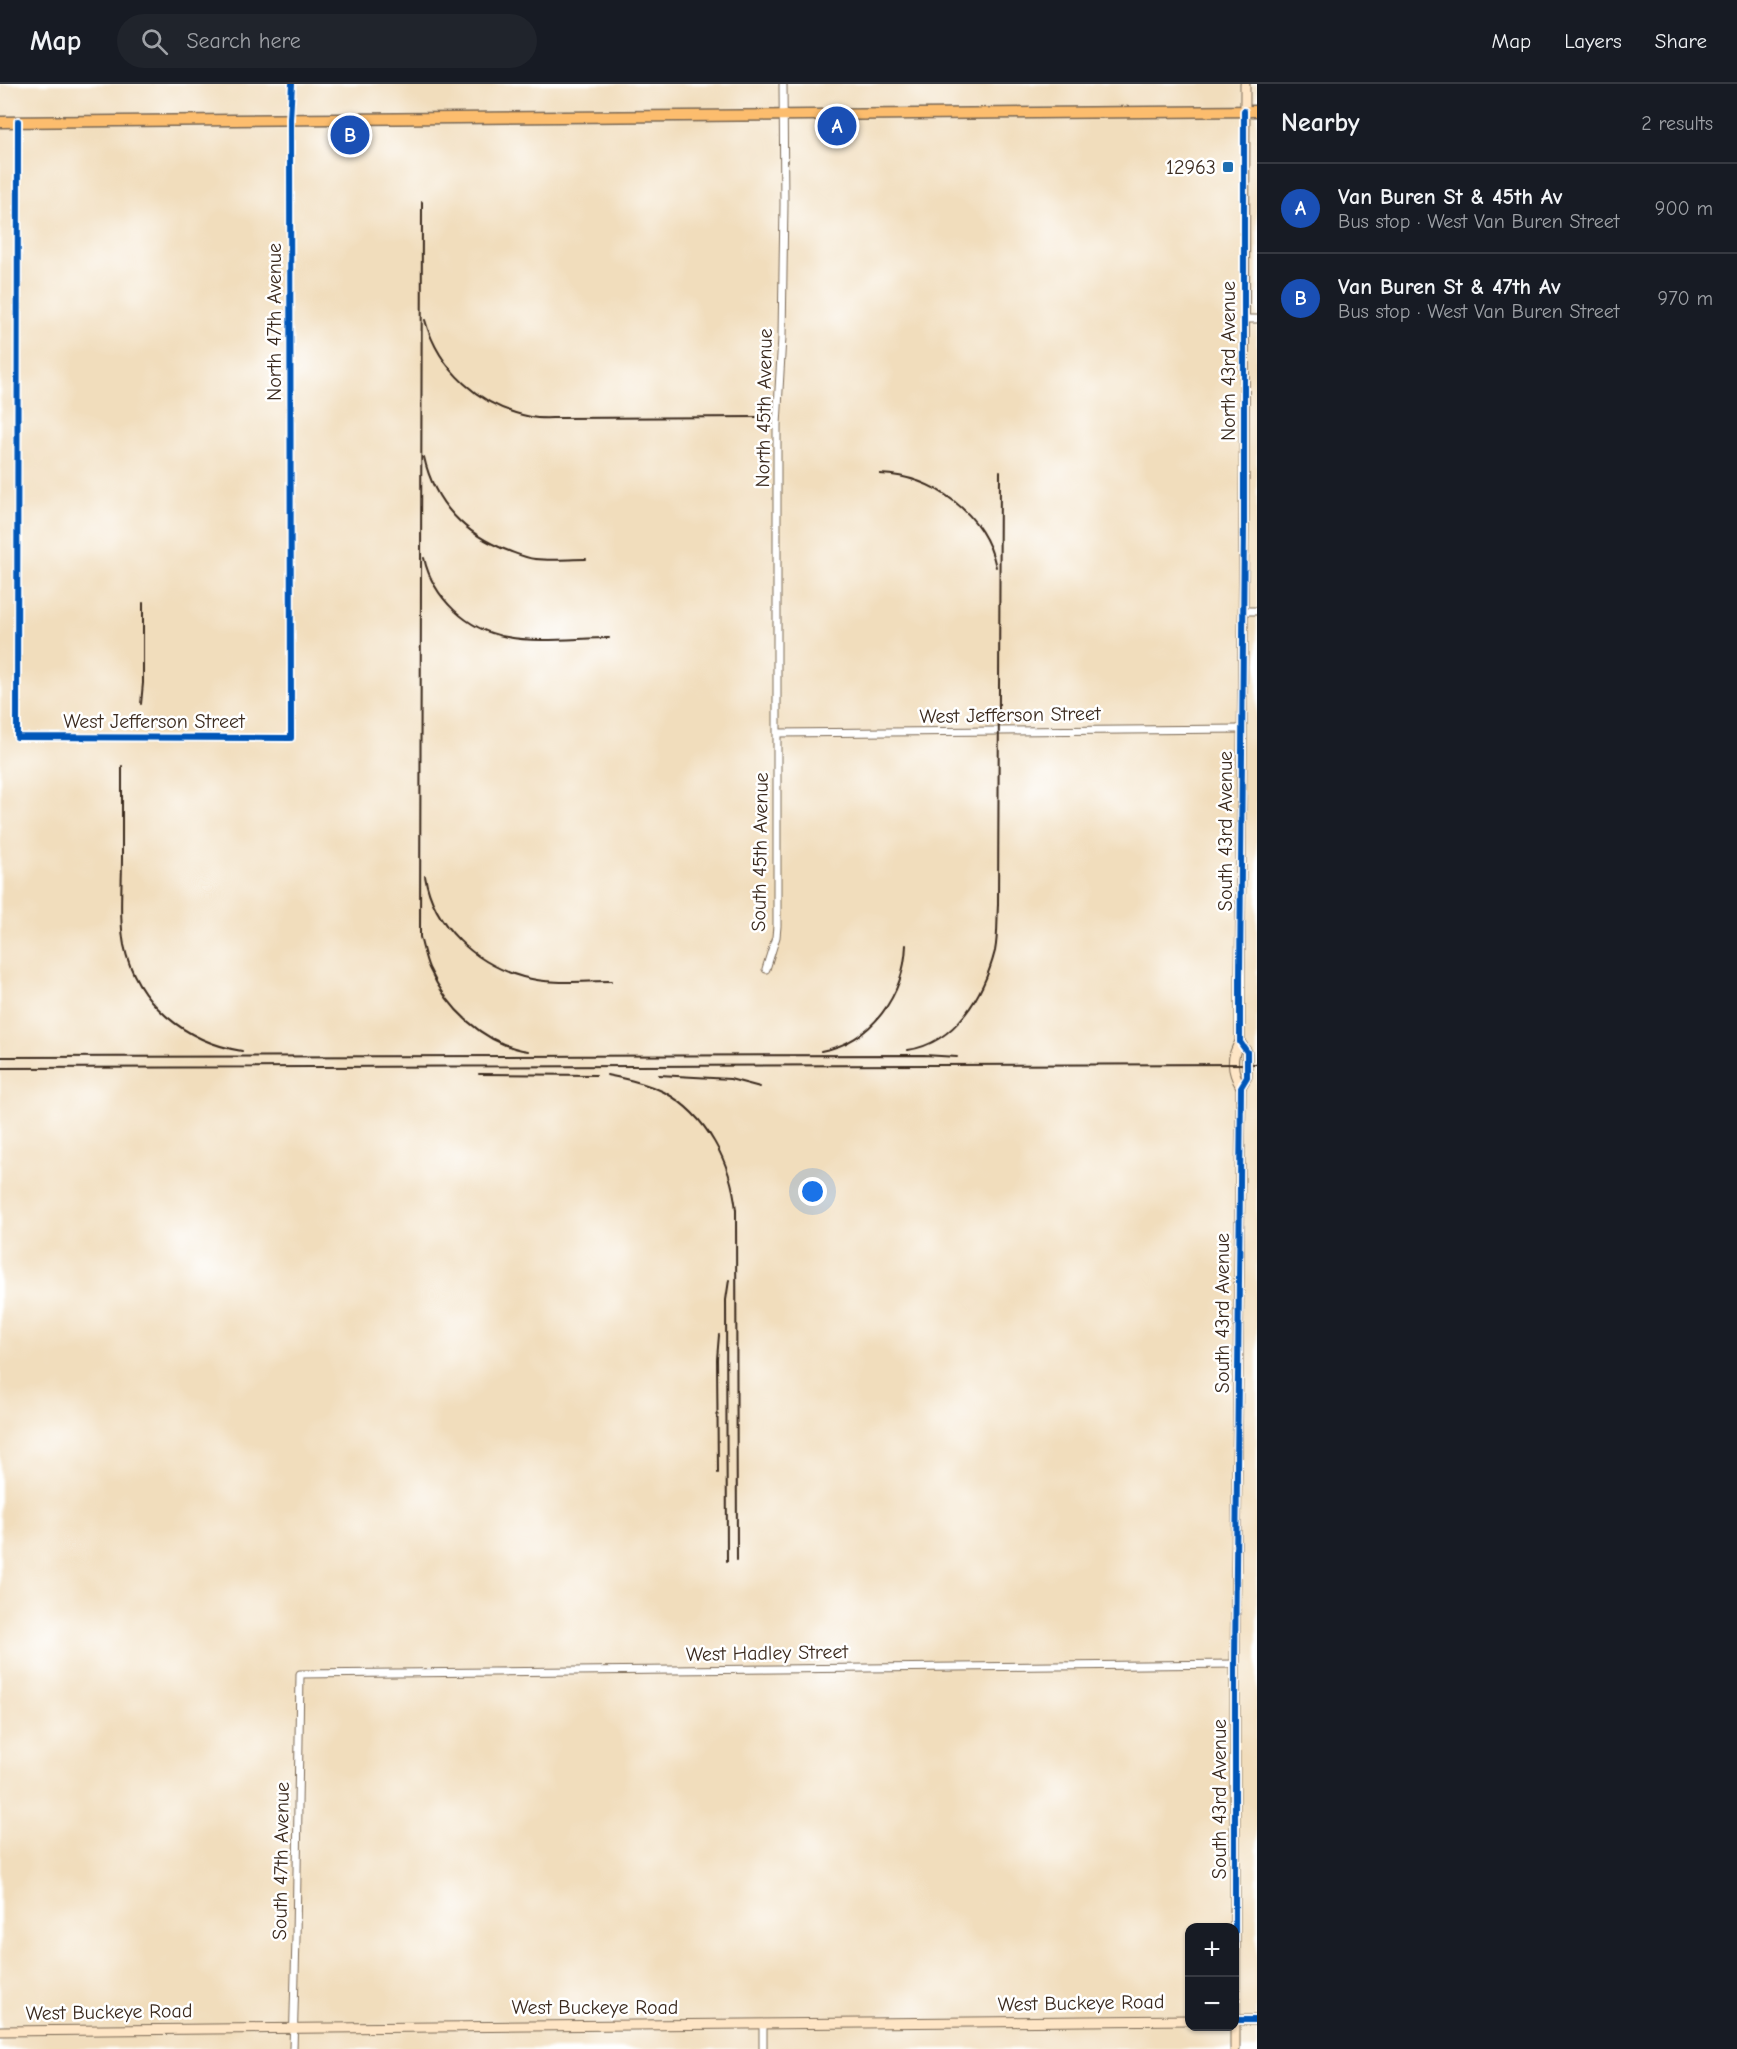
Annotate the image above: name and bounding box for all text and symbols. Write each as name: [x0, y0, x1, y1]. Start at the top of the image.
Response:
search box: [117, 14, 537, 68]
text: Map: [30, 25, 81, 57]
icon: search: [138, 25, 171, 58]
text: Search here: [186, 28, 301, 54]
text: Map: [1492, 29, 1531, 53]
text: Layers: [1564, 29, 1622, 53]
text: Share: [1655, 29, 1707, 53]
pin: A: [818, 104, 856, 148]
text: Nearby: [1281, 108, 1360, 138]
pin: B: [330, 112, 370, 158]
text: 2 results: [1641, 112, 1713, 135]
place label: 12963: [1166, 156, 1216, 179]
marker: 12963: [1221, 160, 1235, 174]
text: Van Buren St & 45th Av: [1338, 184, 1562, 210]
text: A: [1295, 197, 1306, 220]
text: 900 m: [1655, 197, 1713, 220]
text: Bus stop · West Van Buren Street: [1338, 210, 1620, 233]
street label: North 47th Avenue: [263, 243, 286, 401]
text: Van Buren St & 47th Av: [1338, 274, 1561, 300]
street label: North 43rd Avenue: [1217, 281, 1240, 441]
text: B: [1294, 287, 1307, 310]
text: 970 m: [1658, 287, 1713, 310]
text: Bus stop · West Van Buren Street: [1338, 300, 1620, 323]
street label: North 45th Avenue: [751, 328, 777, 488]
street label: West Jefferson Street: [919, 702, 1102, 728]
street label: West Jefferson Street: [63, 710, 246, 733]
street label: South 43rd Avenue: [1214, 751, 1237, 911]
street label: South 45th Avenue: [747, 772, 773, 932]
your location: [798, 1177, 827, 1206]
street label: South 43rd Avenue: [1211, 1233, 1234, 1393]
street label: West Hadley Street: [686, 1640, 850, 1666]
street label: South 43rd Avenue: [1208, 1719, 1231, 1879]
street label: South 47th Avenue: [268, 1782, 294, 1940]
map controls: [1185, 1923, 1239, 2031]
button: +: [1185, 1923, 1239, 1977]
button: −: [1185, 1977, 1239, 2031]
street label: West Buckeye Road: [997, 1990, 1165, 2016]
street label: West Buckeye Road: [512, 1996, 678, 2019]
street label: West Buckeye Road: [25, 1999, 193, 2025]

